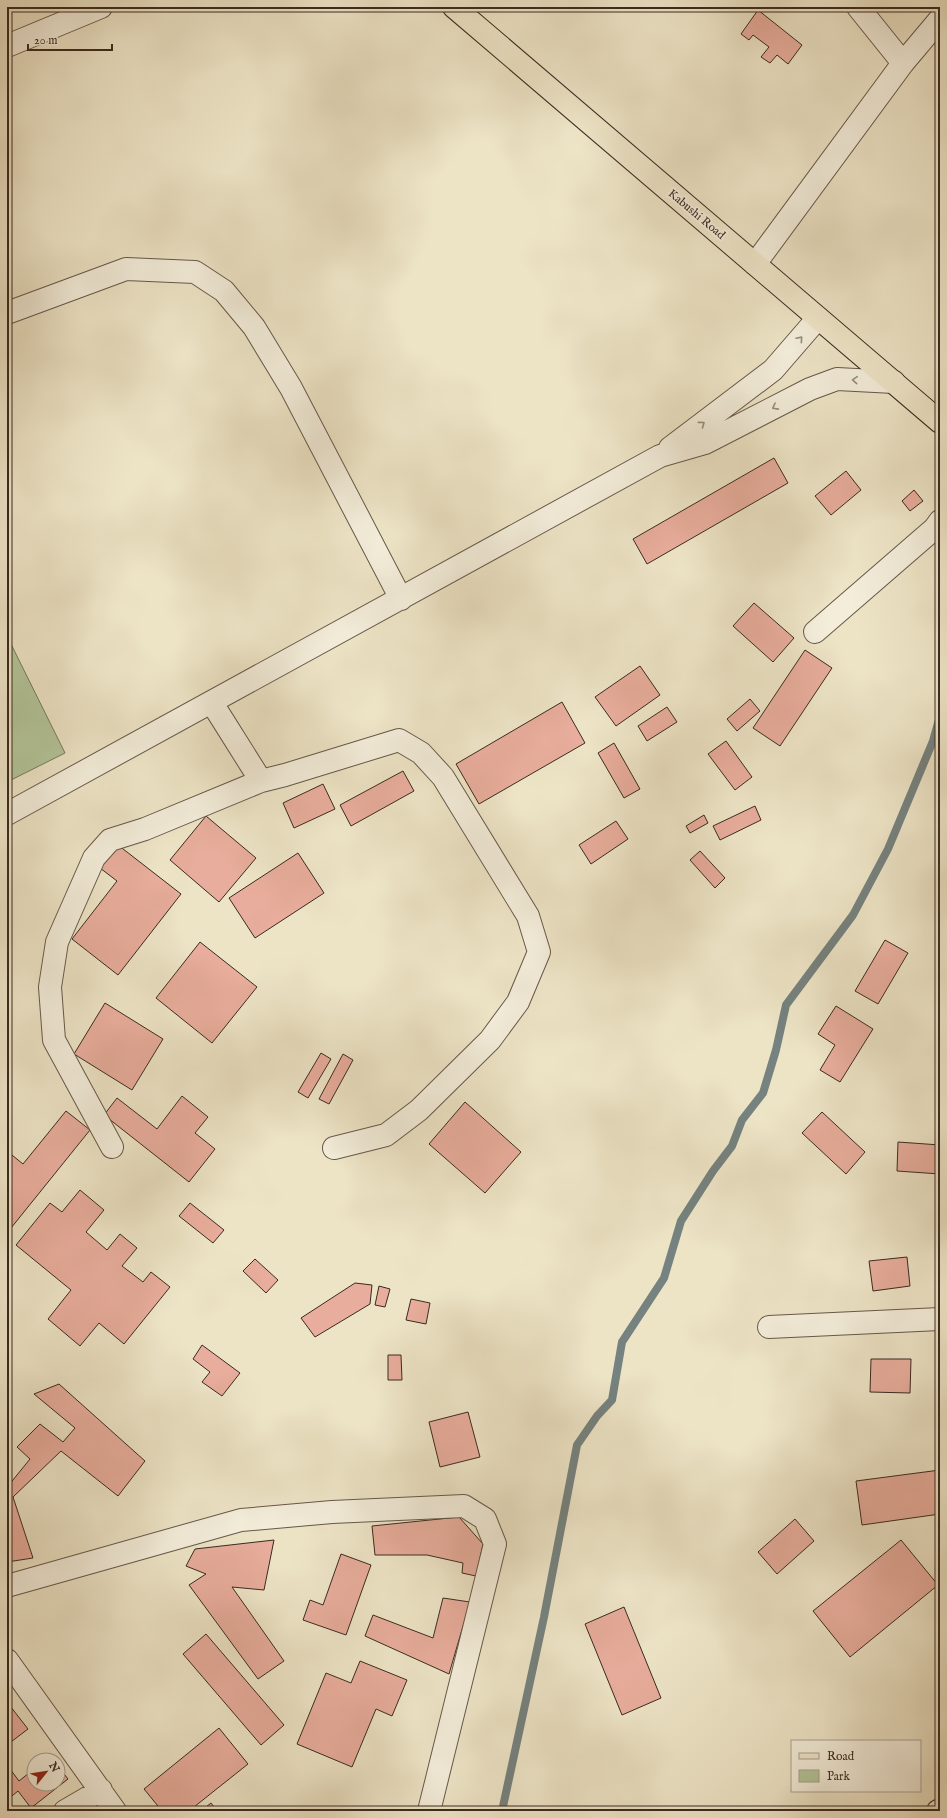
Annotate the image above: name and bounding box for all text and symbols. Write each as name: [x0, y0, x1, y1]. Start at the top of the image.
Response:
scale bar: [28, 26, 112, 52]
text: 20 m: [34, 33, 57, 48]
street label: Kabushi Road: [665, 186, 729, 243]
one-way arrow: [795, 336, 802, 343]
one-way arrow: [852, 376, 858, 384]
one-way arrow: [772, 403, 779, 410]
one-way arrow: [698, 421, 705, 429]
legend: [791, 1740, 921, 1792]
text: Road: [827, 1749, 855, 1764]
north arrow: [26, 1752, 66, 1792]
text: N: [45, 1759, 62, 1776]
text: Park: [827, 1769, 850, 1784]

